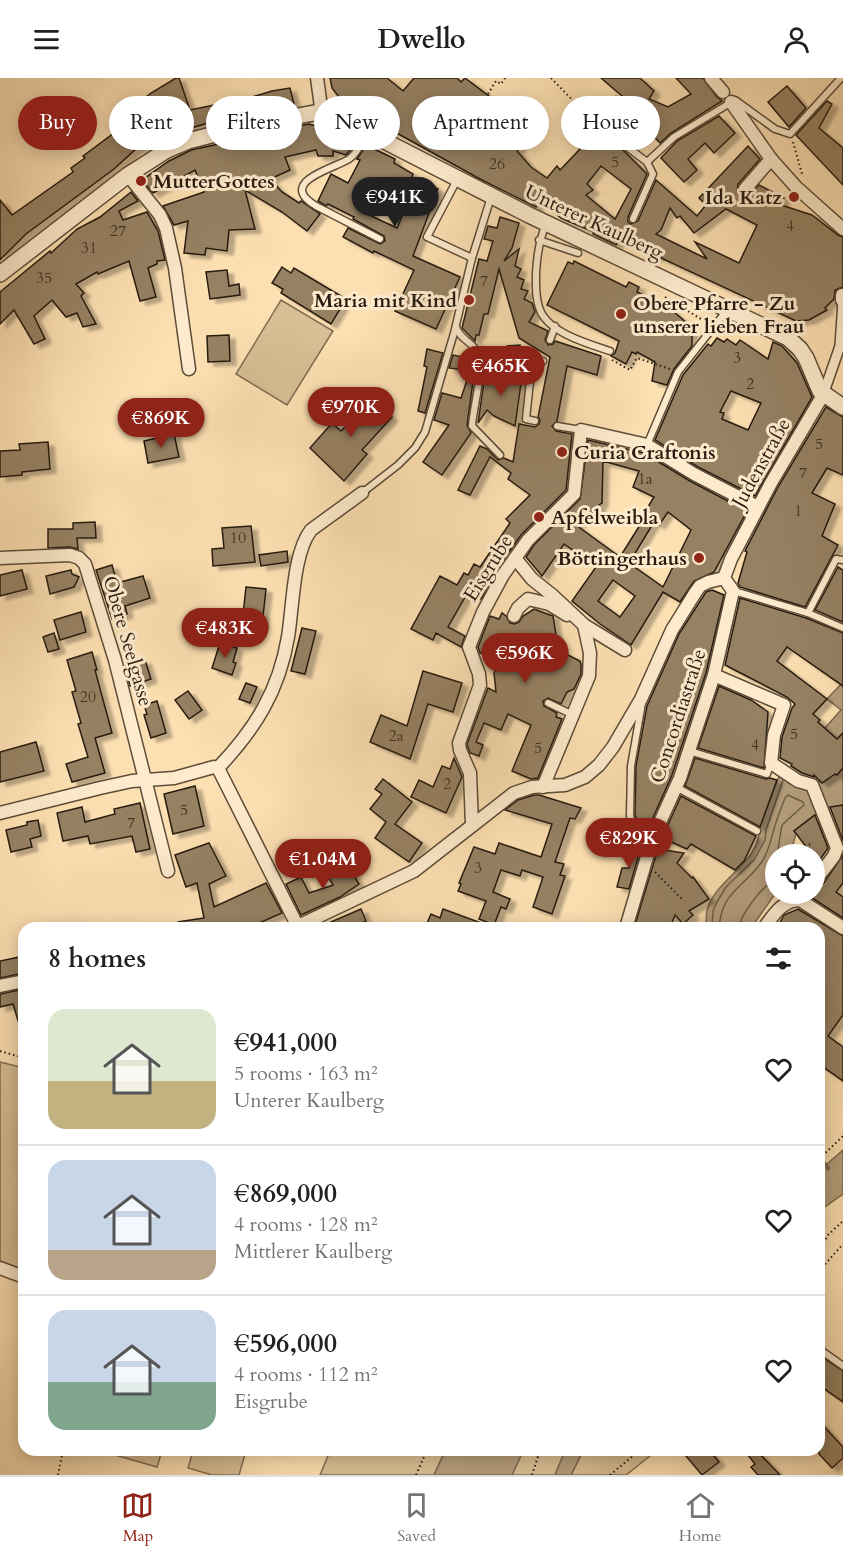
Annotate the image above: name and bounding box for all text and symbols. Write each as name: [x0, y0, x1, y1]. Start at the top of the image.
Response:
text: Dwello: [377, 21, 466, 58]
icon: menu: [30, 23, 63, 56]
icon: person: [780, 23, 813, 56]
chip: Buy: [18, 96, 97, 150]
chip: Rent: [109, 96, 194, 150]
chip: Filters: [206, 96, 302, 150]
chip: New: [314, 96, 400, 150]
chip: Apartment: [412, 96, 549, 150]
chip: House: [561, 96, 660, 150]
house number: 5: [611, 151, 619, 173]
house number: 26: [489, 153, 505, 175]
place label: MutterGottes: [153, 168, 275, 195]
marker: MutterGottes: [134, 174, 148, 188]
pin: €941K: [353, 177, 437, 228]
street label: Unterer Kaulberg: [520, 178, 668, 266]
text: €941K: [366, 183, 424, 210]
place label: Ida Katz: [705, 184, 782, 211]
marker: Ida Katz: [787, 190, 801, 204]
house number: 4: [786, 215, 794, 237]
house number: 27: [110, 220, 126, 242]
house number: 31: [81, 237, 97, 259]
house number: 35: [36, 267, 52, 289]
house number: 7: [480, 270, 488, 292]
place label: Maria mit Kind: [314, 287, 458, 314]
place label: Obere Pfarre - Zu unserer lieben Frau: [633, 290, 805, 340]
marker: Maria mit Kind: [462, 293, 476, 307]
marker: Obere Pfarre - Zu unserer lieben Frau: [614, 307, 628, 321]
pin: €465K: [459, 346, 543, 397]
house number: 3: [733, 347, 741, 369]
text: €465K: [472, 352, 530, 379]
house number: 2: [746, 373, 754, 395]
pin: €970K: [309, 387, 393, 438]
text: €970K: [322, 393, 380, 420]
pin: €869K: [119, 398, 203, 449]
text: €869K: [132, 404, 190, 431]
street label: Judenstraße: [724, 413, 797, 515]
house number: 5: [815, 433, 823, 455]
place label: Curia Craftonis: [574, 439, 716, 466]
marker: Curia Craftonis: [555, 445, 569, 459]
house number: 7: [799, 462, 807, 484]
house number: 1a: [637, 468, 653, 490]
house number: 1: [794, 500, 802, 522]
place label: Apfelweibla: [551, 504, 659, 531]
marker: Apfelweibla: [532, 510, 546, 524]
house number: 10: [230, 527, 246, 549]
street label: Eisgrube: [457, 529, 519, 607]
place label: Böttingerhaus: [557, 545, 687, 572]
marker: Böttingerhaus: [692, 551, 706, 565]
street label: Obere Seelgasse: [96, 573, 160, 709]
pin: €483K: [183, 608, 267, 659]
text: €483K: [196, 614, 254, 641]
pin: €596K: [483, 633, 567, 684]
text: €596K: [496, 639, 554, 666]
street label: Concordiastraße: [644, 645, 712, 787]
house number: 20: [80, 686, 96, 708]
house number: 5: [790, 723, 798, 745]
house number: 2a: [388, 725, 404, 747]
house number: 4: [751, 734, 759, 756]
house number: 5: [534, 737, 542, 759]
house number: 2: [443, 773, 451, 795]
house number: 5: [180, 799, 188, 821]
house number: 7: [127, 812, 135, 834]
pin: €829K: [587, 818, 671, 869]
text: €829K: [600, 824, 658, 851]
pin: €1.04M: [274, 839, 372, 890]
map controls: [765, 844, 825, 904]
button: locate: [765, 844, 825, 904]
text: €1.04M: [289, 845, 357, 872]
house number: 3: [474, 857, 482, 879]
text: 8 homes: [48, 941, 146, 976]
icon: filters: [762, 942, 795, 975]
text: €941,000: [234, 1025, 337, 1060]
icon: home: [96, 1033, 168, 1105]
icon: heart: [762, 1053, 795, 1086]
text: 5 rooms · 163 m²: [234, 1060, 378, 1087]
text: Unterer Kaulberg: [234, 1087, 384, 1114]
text: €869,000: [234, 1176, 337, 1211]
icon: home: [96, 1184, 168, 1256]
icon: heart: [762, 1204, 795, 1237]
text: 4 rooms · 128 m²: [234, 1211, 378, 1238]
text: Mittlerer Kaulberg: [234, 1238, 392, 1265]
text: €596,000: [234, 1326, 337, 1361]
icon: home: [96, 1334, 168, 1406]
icon: heart: [762, 1354, 795, 1387]
text: 4 rooms · 112 m²: [234, 1361, 378, 1388]
text: Eisgrube: [234, 1388, 308, 1415]
tab: Map: [121, 1489, 154, 1547]
tab: Saved: [397, 1489, 436, 1547]
tab: Home: [679, 1489, 722, 1547]

